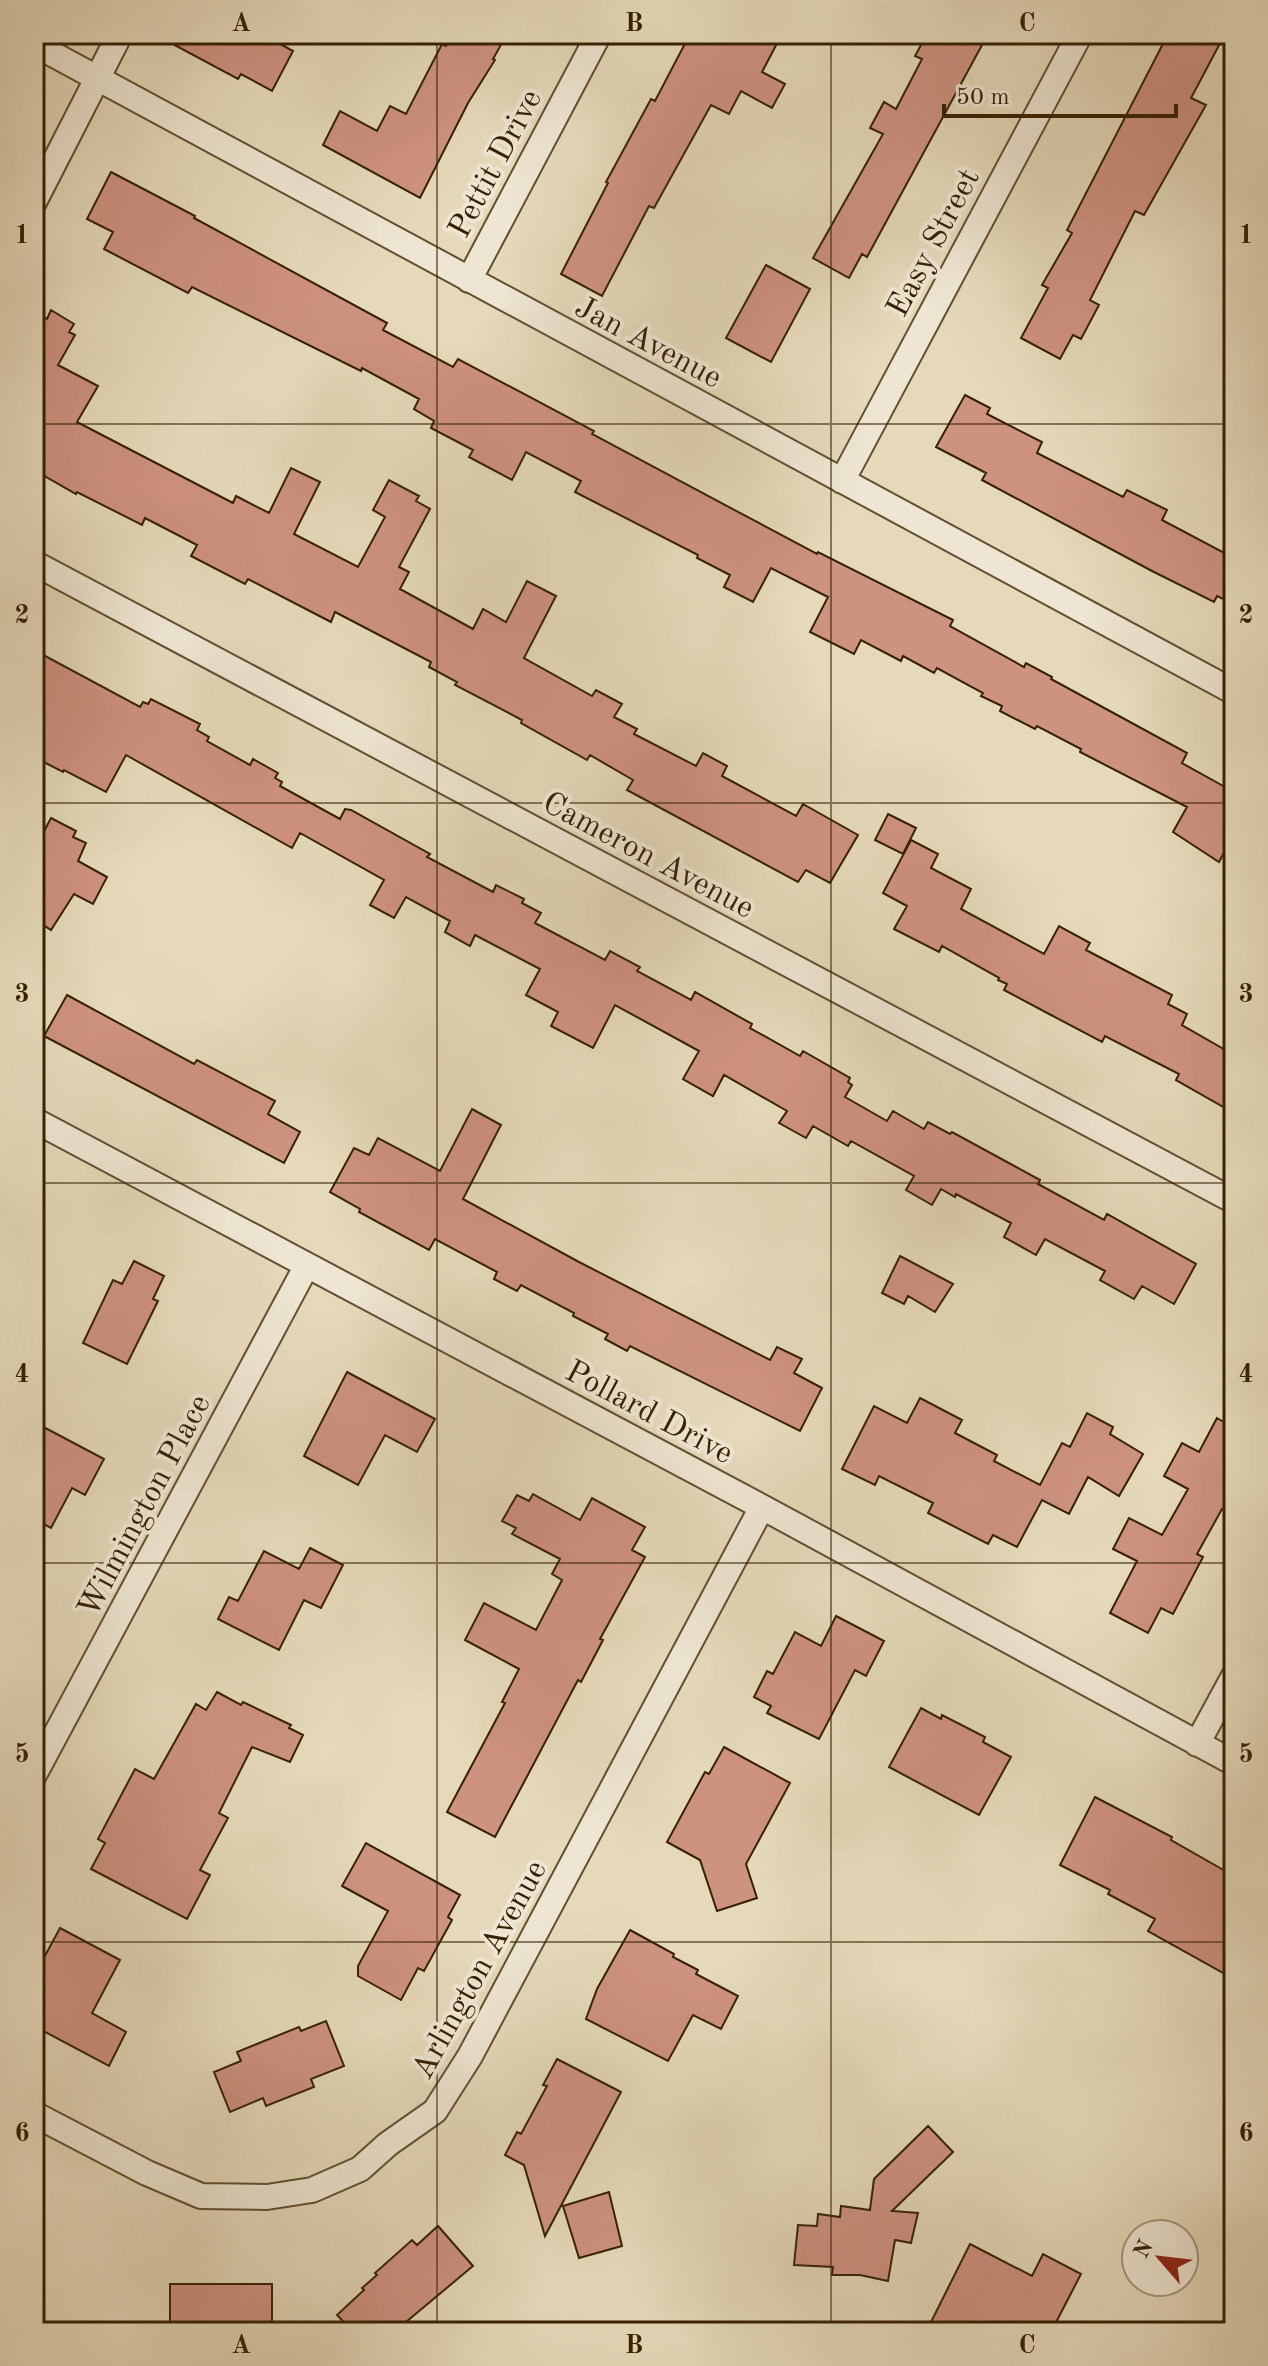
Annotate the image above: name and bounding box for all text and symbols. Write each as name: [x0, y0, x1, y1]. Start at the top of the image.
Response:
text: A: [231, 11, 251, 37]
text: B: [625, 11, 643, 37]
text: C: [1018, 11, 1036, 37]
scale bar: [944, 68, 1176, 118]
street label: Pettit Drive: [444, 85, 549, 244]
text: 50 m: [956, 86, 1010, 110]
street label: Easy Street: [882, 164, 987, 323]
text: 1: [14, 223, 30, 249]
text: 1: [1238, 223, 1254, 249]
street label: Jan Avenue: [569, 292, 726, 396]
text: 2: [14, 603, 30, 629]
text: 2: [1238, 603, 1254, 629]
street label: Cameron Avenue: [537, 788, 759, 926]
text: 3: [14, 982, 30, 1008]
text: 3: [1238, 982, 1254, 1008]
street label: Pollard Drive: [560, 1356, 738, 1471]
text: 4: [14, 1362, 30, 1388]
text: 4: [1238, 1362, 1254, 1388]
street label: Wilmington Place: [74, 1390, 218, 1623]
text: 5: [14, 1742, 30, 1768]
text: 5: [1238, 1742, 1254, 1768]
street label: Arlington Avenue: [407, 1856, 554, 2085]
text: 6: [14, 2121, 30, 2147]
text: 6: [1238, 2121, 1254, 2147]
north arrow: [1120, 2218, 1200, 2298]
text: N: [1130, 2237, 1158, 2262]
text: A: [231, 2333, 251, 2359]
text: B: [625, 2333, 643, 2359]
text: C: [1018, 2333, 1036, 2359]

